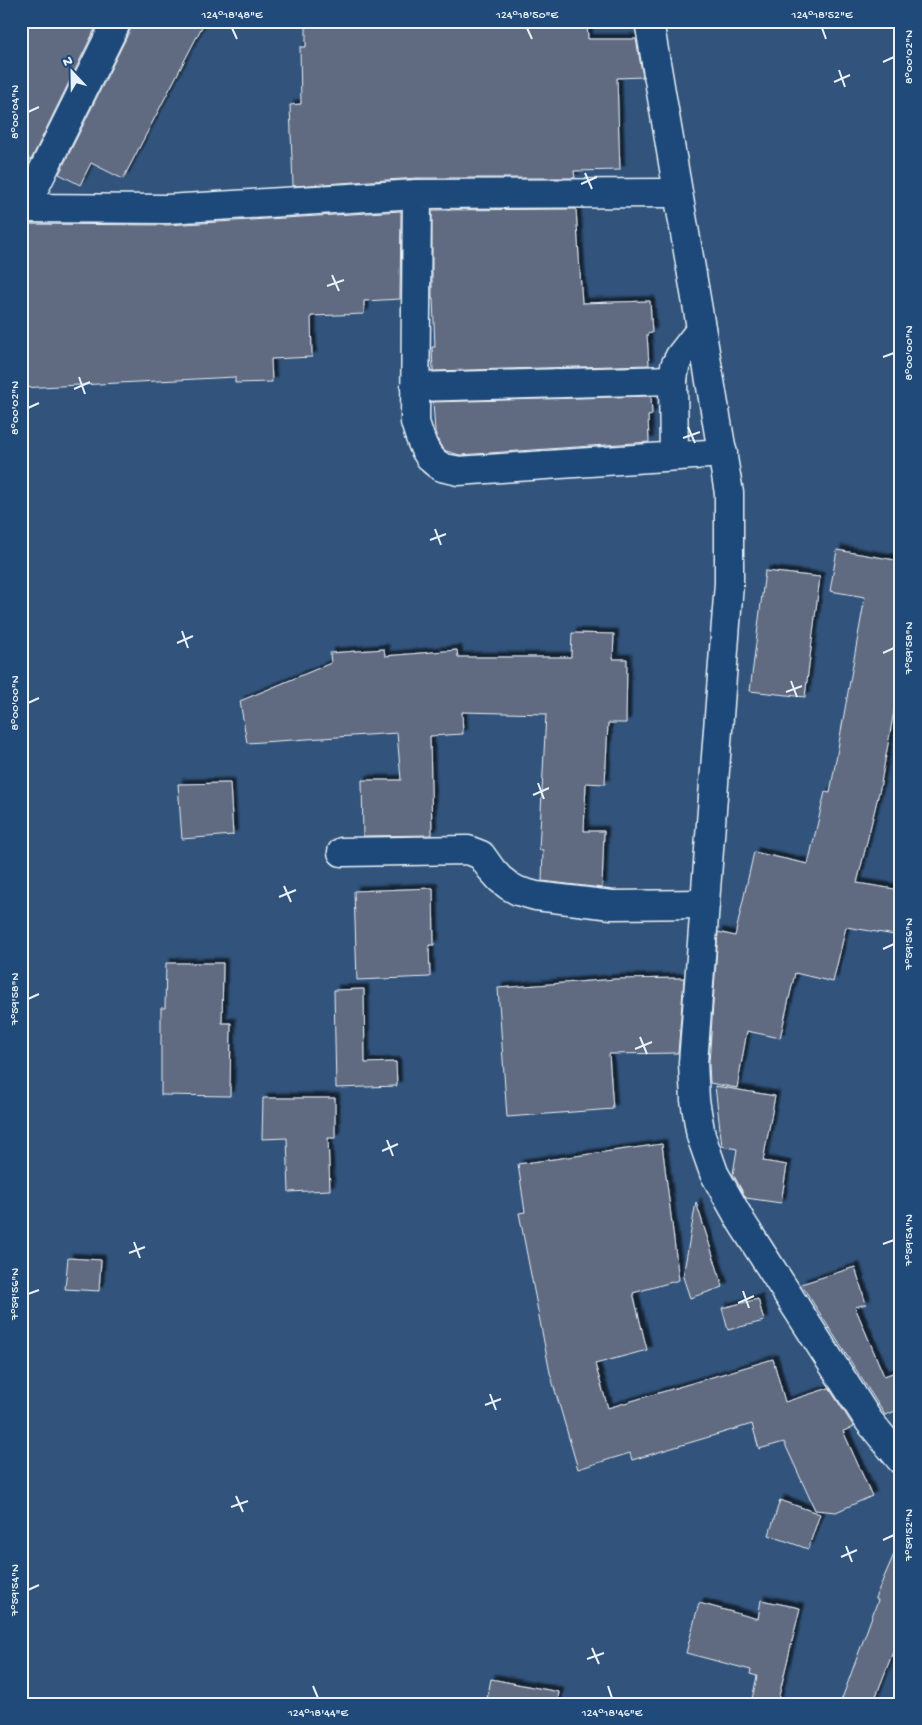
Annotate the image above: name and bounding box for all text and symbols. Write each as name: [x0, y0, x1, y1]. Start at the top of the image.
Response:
text: 124°18'48"E: [201, 9, 263, 23]
text: 124°18'50"E: [495, 9, 558, 23]
text: 124°18'52"E: [791, 9, 853, 23]
text: 8°00'02"N: [903, 30, 917, 84]
north arrow: [48, 48, 98, 98]
text: N: [61, 53, 75, 72]
text: 8°00'04"N: [9, 85, 23, 139]
text: 8°00'00"N: [903, 325, 917, 381]
text: 8°00'02"N: [9, 381, 23, 435]
text: 7°59'58"N: [903, 621, 917, 675]
text: 8°00'00"N: [9, 675, 23, 731]
text: 7°59'56"N: [903, 918, 917, 971]
text: 7°59'58"N: [9, 972, 23, 1026]
text: 7°59'54"N: [903, 1214, 917, 1267]
text: 7°59'56"N: [9, 1268, 23, 1321]
text: 7°59'52"N: [903, 1509, 917, 1562]
text: 7°59'54"N: [9, 1564, 23, 1617]
text: 124°18'44"E: [287, 1707, 349, 1721]
text: 124°18'46"E: [581, 1707, 643, 1721]

